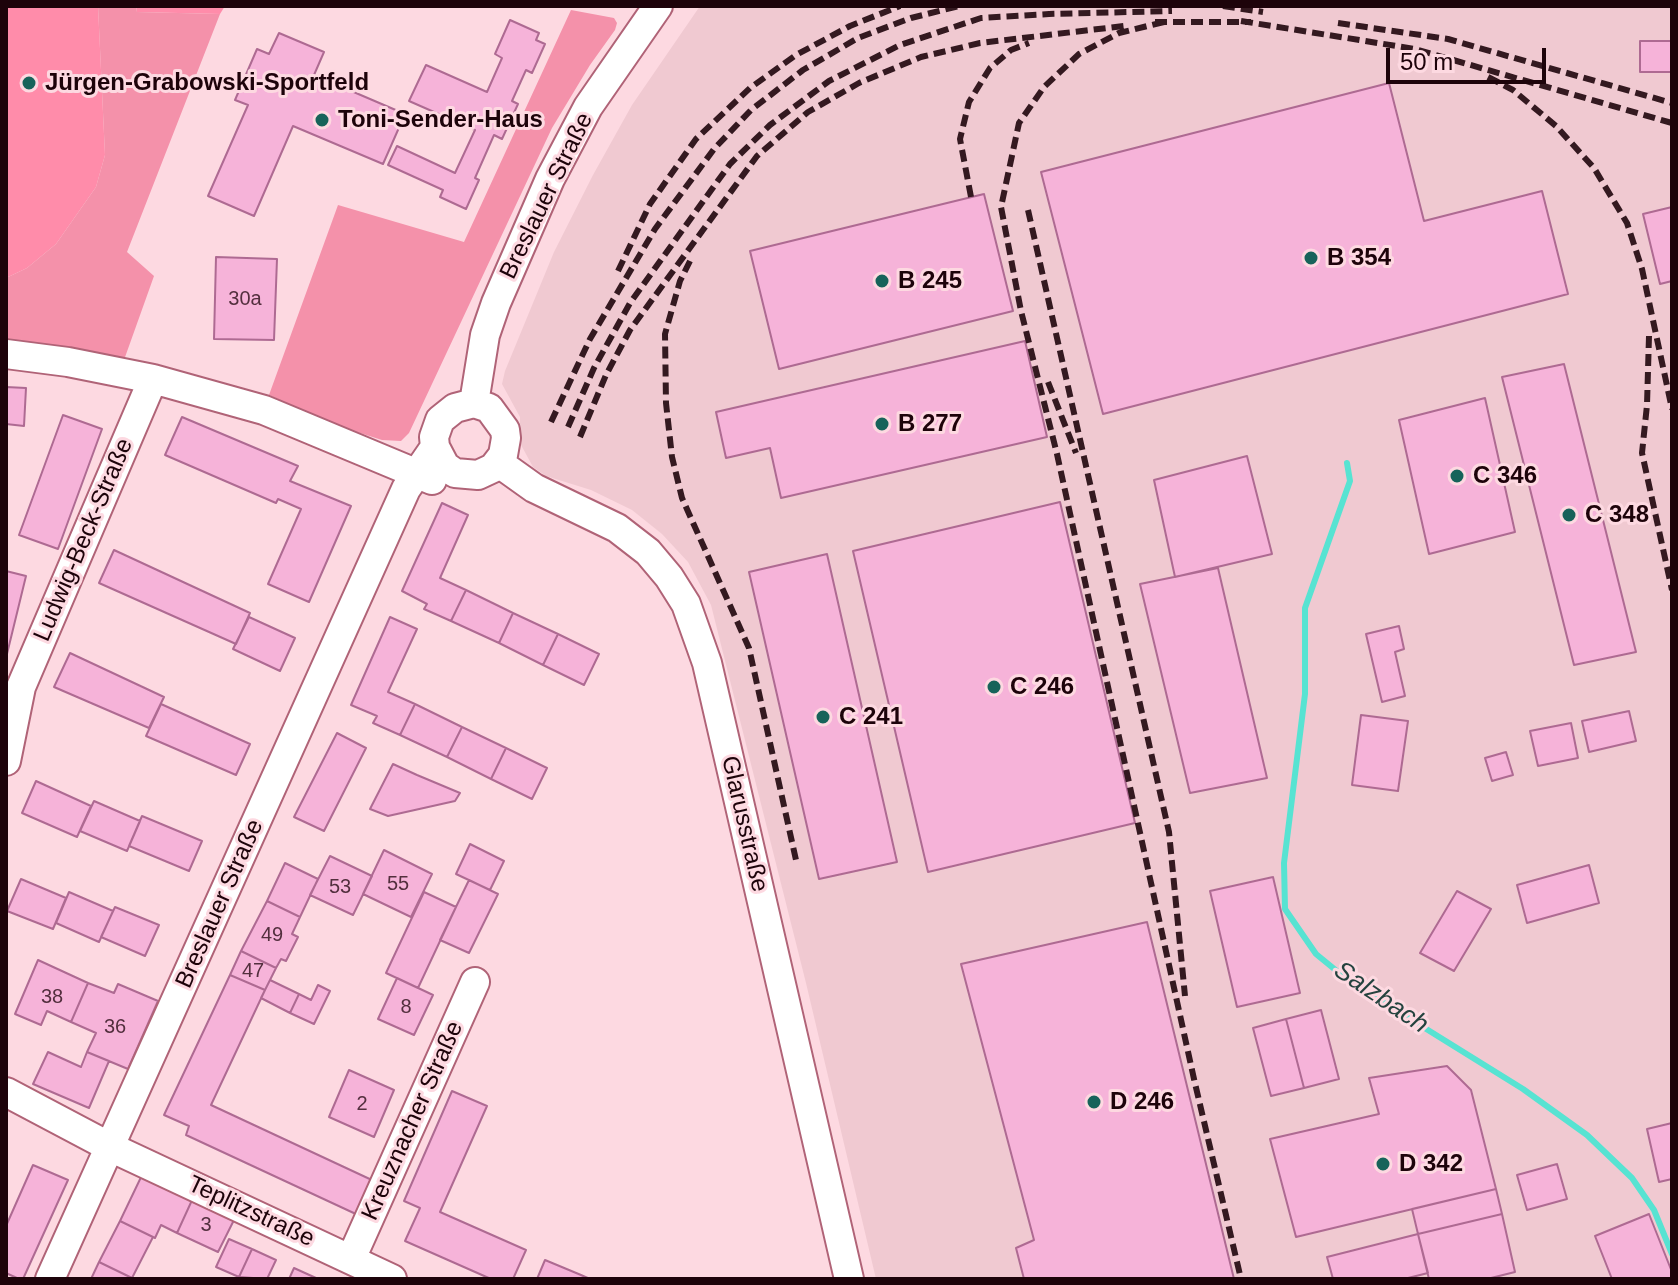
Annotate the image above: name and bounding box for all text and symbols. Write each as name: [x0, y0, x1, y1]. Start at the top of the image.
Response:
scale bar: [1390, 32, 1550, 82]
text: 50 m: [1400, 48, 1453, 75]
place label: Jürgen-Grabowski-Sportfeld: [45, 69, 369, 97]
marker: Jürgen-Grabowski-Sportfeld: [20, 74, 38, 92]
place label: Toni-Sender-Haus: [338, 106, 543, 134]
street label: Breslauer Straße: [494, 108, 600, 284]
marker: Toni-Sender-Haus: [313, 111, 331, 129]
place label: B 354: [1327, 244, 1391, 272]
marker: B 354: [1302, 249, 1320, 267]
place label: B 245: [898, 267, 962, 295]
marker: B 245: [873, 272, 891, 290]
house number: 30a: [228, 287, 262, 311]
place label: B 277: [898, 410, 962, 438]
marker: B 277: [873, 415, 891, 433]
street label: Ludwig-Beck-Straße: [28, 434, 140, 646]
place label: C 346: [1473, 462, 1537, 490]
marker: C 346: [1448, 467, 1466, 485]
place label: C 348: [1585, 501, 1649, 529]
marker: C 348: [1560, 506, 1578, 524]
place label: C 246: [1010, 673, 1074, 701]
marker: C 246: [985, 678, 1003, 696]
place label: C 241: [839, 703, 903, 731]
marker: C 241: [814, 708, 832, 726]
street label: Glarusstraße: [714, 753, 774, 895]
street label: Breslauer Straße: [170, 815, 270, 993]
house number: 55: [387, 872, 409, 896]
house number: 53: [329, 875, 351, 899]
house number: 49: [261, 923, 283, 947]
water label: Salzbach: [1328, 955, 1434, 1041]
house number: 47: [242, 959, 264, 983]
house number: 38: [41, 985, 63, 1009]
house number: 8: [400, 995, 412, 1019]
house number: 36: [104, 1015, 126, 1039]
street label: Kreuznacher Straße: [356, 1017, 470, 1225]
place label: D 246: [1110, 1088, 1174, 1116]
house number: 2: [356, 1092, 368, 1116]
marker: D 246: [1085, 1093, 1103, 1111]
place label: D 342: [1399, 1150, 1463, 1178]
marker: D 342: [1374, 1155, 1392, 1173]
street label: Teplitzstraße: [183, 1170, 319, 1254]
house number: 3: [200, 1213, 212, 1237]

